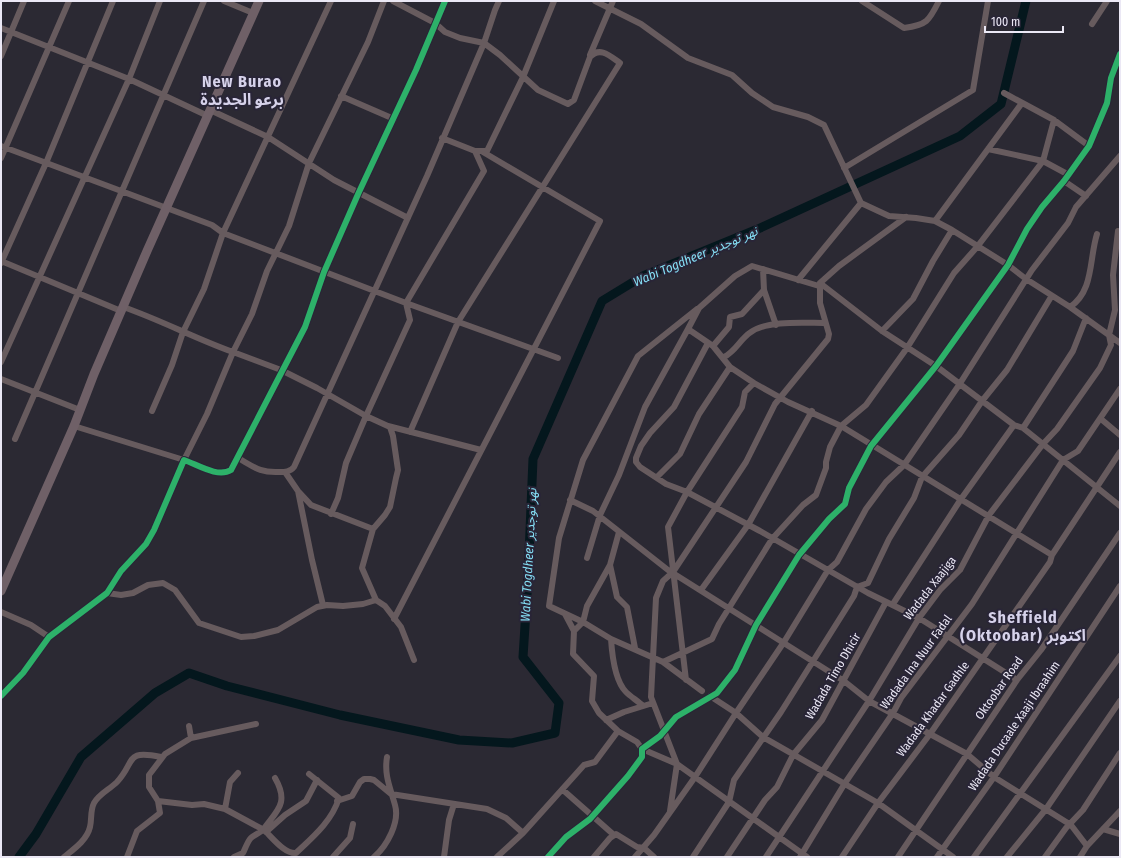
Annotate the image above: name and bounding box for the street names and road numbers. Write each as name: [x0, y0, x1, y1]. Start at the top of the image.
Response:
street label: Wadada Xaajiga: [901, 553, 959, 623]
street label: Wadada Ina Nuur Fadal: [877, 612, 955, 712]
street label: Wadada Timo Dhicir: [803, 630, 864, 722]
street label: Oktoobar Road: [972, 654, 1026, 722]
street label: Wadada Ducaale Xaaji Ibraahim: [965, 658, 1063, 794]
street label: Wadada Khadar Gadhle: [894, 659, 972, 759]

